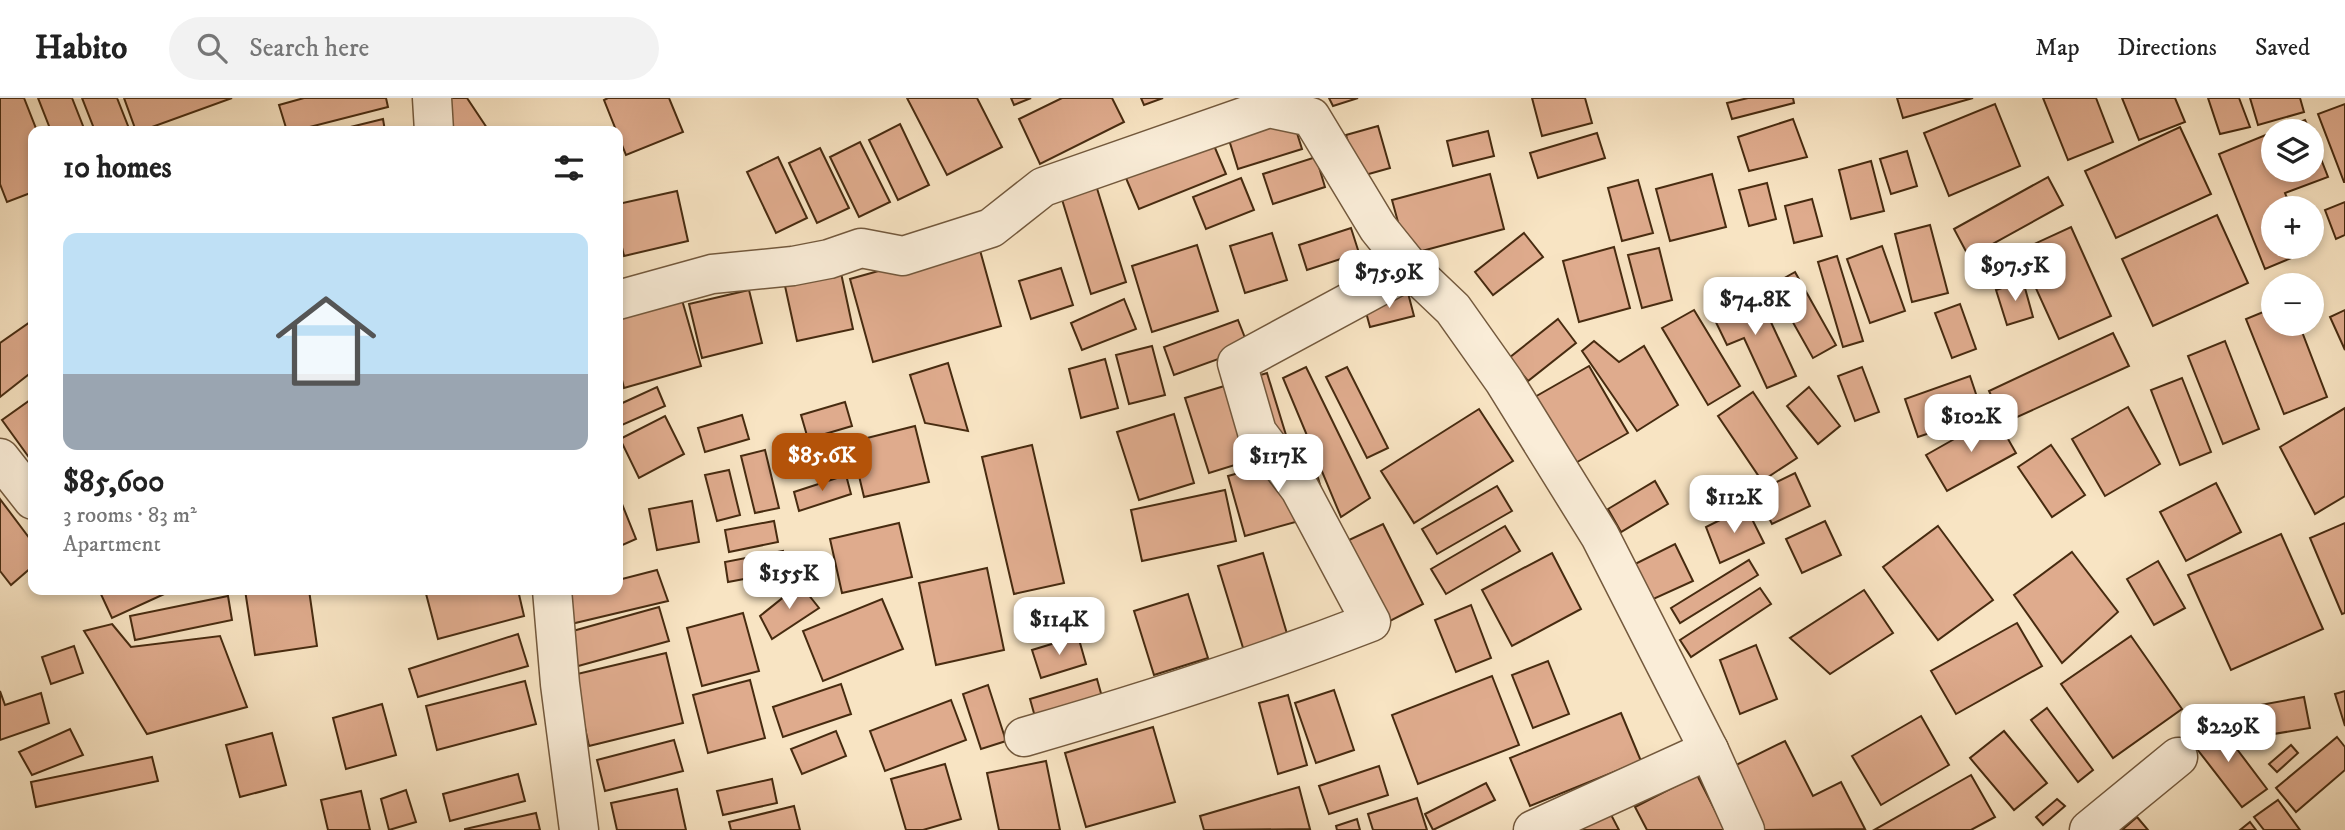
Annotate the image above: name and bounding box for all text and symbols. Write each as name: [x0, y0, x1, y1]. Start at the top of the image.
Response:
search box: [169, 17, 659, 80]
text: Habito: [35, 28, 127, 69]
icon: search: [193, 29, 231, 67]
text: Search here: [249, 32, 369, 65]
text: Map: [2035, 33, 2080, 63]
text: Directions: [2118, 33, 2217, 63]
text: Saved: [2255, 33, 2310, 63]
map controls: [2261, 119, 2324, 336]
button: layers: [2261, 119, 2324, 182]
icon: filters: [550, 149, 588, 187]
text: 10 homes: [63, 150, 172, 187]
button: +: [2261, 196, 2324, 259]
pin: $97.5K: [1958, 244, 2072, 303]
pin: $75.9K: [1332, 250, 1446, 310]
text: $97.5K: [1981, 251, 2049, 280]
text: $75.9K: [1355, 258, 1423, 287]
button: −: [2261, 273, 2324, 336]
icon: home: [263, 278, 389, 404]
pin: $74.8K: [1698, 278, 1812, 337]
text: $74.8K: [1719, 285, 1791, 314]
pin: $102K: [1922, 394, 2020, 454]
text: $102K: [1941, 402, 2001, 431]
pin: $85.6K: [765, 434, 879, 493]
pin: $117K: [1229, 434, 1327, 494]
text: $85.6K: [788, 441, 856, 470]
text: $117K: [1249, 442, 1307, 471]
text: $85,600: [63, 464, 164, 501]
pin: $112K: [1685, 476, 1783, 535]
text: $112K: [1706, 483, 1762, 512]
text: 3 rooms · 83 m²: [63, 501, 197, 530]
text: Apartment: [63, 530, 161, 559]
pin: $155K: [740, 552, 838, 611]
text: $155K: [759, 559, 819, 588]
pin: $114K: [1010, 598, 1108, 657]
text: $114K: [1030, 605, 1088, 634]
pin: $229K: [2179, 704, 2277, 764]
text: $229K: [2197, 712, 2259, 741]

